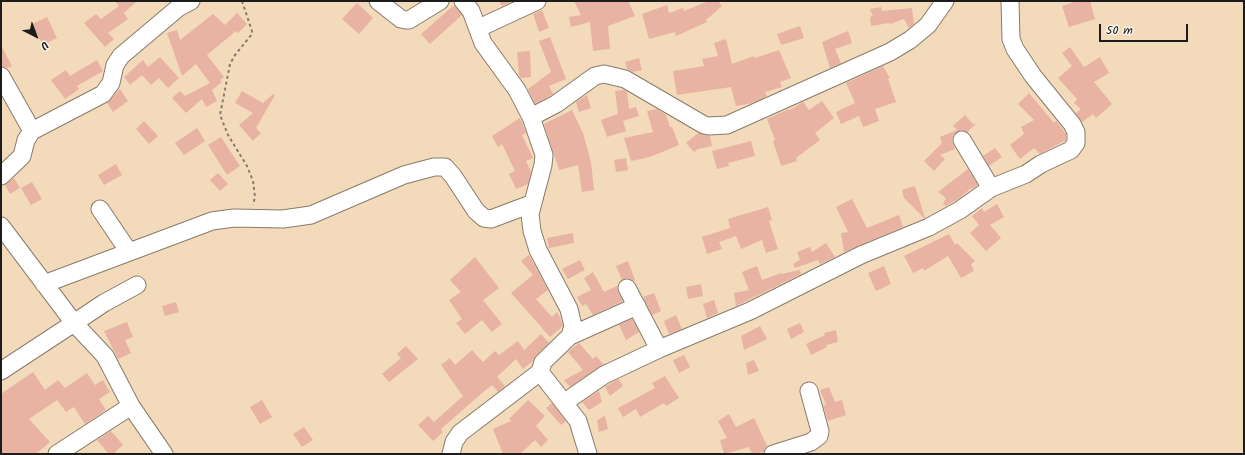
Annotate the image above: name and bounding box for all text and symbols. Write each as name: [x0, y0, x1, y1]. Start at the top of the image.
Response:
north arrow: [16, 16, 56, 56]
scale bar: [1101, 16, 1190, 42]
text: 50 m: [1106, 21, 1133, 40]
text: U: [36, 36, 52, 54]

